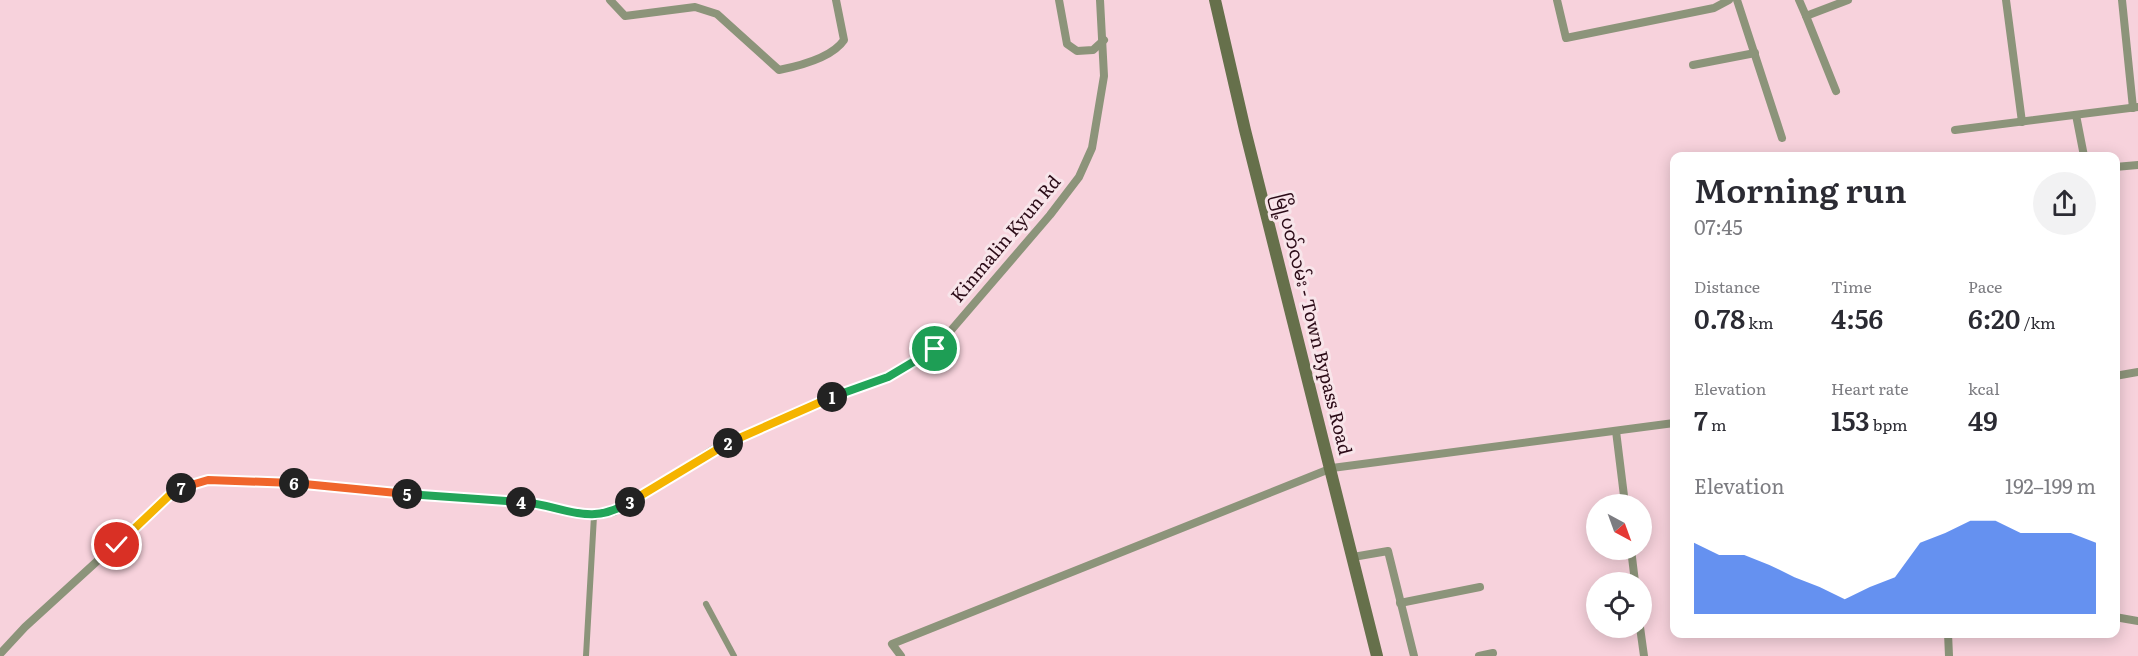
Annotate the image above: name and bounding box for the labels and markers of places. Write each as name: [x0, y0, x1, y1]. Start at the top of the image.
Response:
pin: [909, 323, 960, 374]
pin: 1: [817, 382, 847, 412]
pin: 2: [713, 428, 743, 458]
pin: 6: [279, 468, 309, 498]
pin: 7: [166, 473, 196, 503]
pin: 5: [392, 479, 422, 509]
pin: 4: [506, 487, 536, 517]
pin: 3: [615, 487, 645, 517]
pin: [91, 519, 142, 570]

